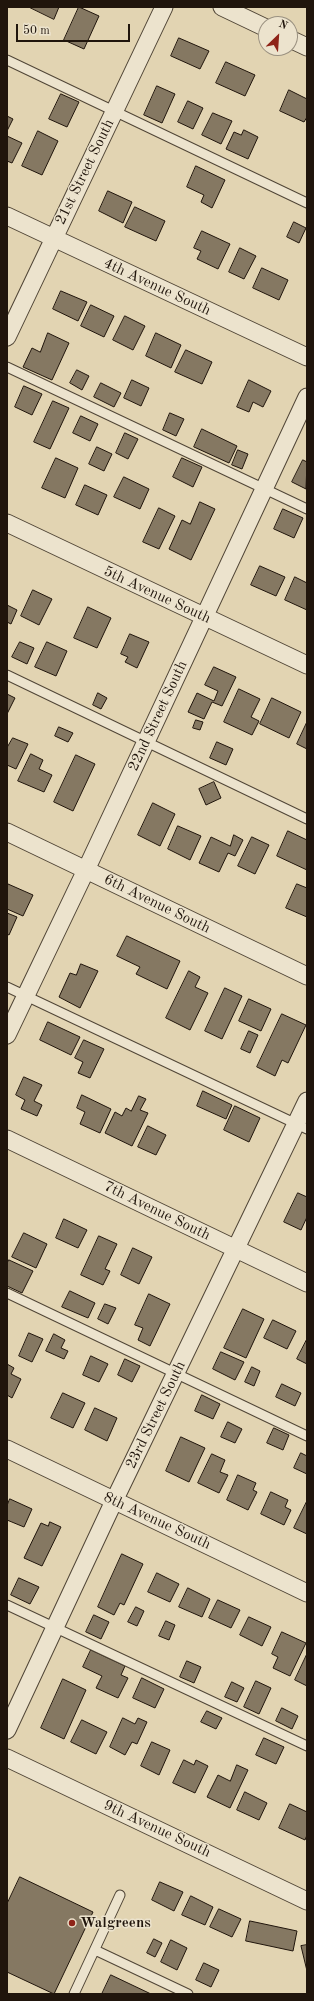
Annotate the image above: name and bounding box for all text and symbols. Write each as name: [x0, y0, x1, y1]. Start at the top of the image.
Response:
scale bar: [18, 16, 132, 42]
north arrow: [258, 16, 298, 56]
text: N: [277, 19, 289, 32]
text: 50 m: [23, 25, 50, 37]
street label: 21st Street South: [52, 116, 118, 228]
street label: 4th Avenue South: [100, 254, 214, 320]
street label: 5th Avenue South: [100, 562, 214, 628]
street label: 22nd Street South: [125, 658, 191, 774]
street label: 6th Avenue South: [101, 870, 213, 938]
street label: 7th Avenue South: [101, 1177, 213, 1245]
street label: 23rd Street South: [122, 1358, 190, 1472]
street label: 8th Avenue South: [100, 1488, 214, 1554]
street label: 9th Avenue South: [100, 1796, 214, 1862]
place label: Walgreens: [80, 1914, 151, 1932]
marker: Walgreens: [67, 1918, 77, 1928]

